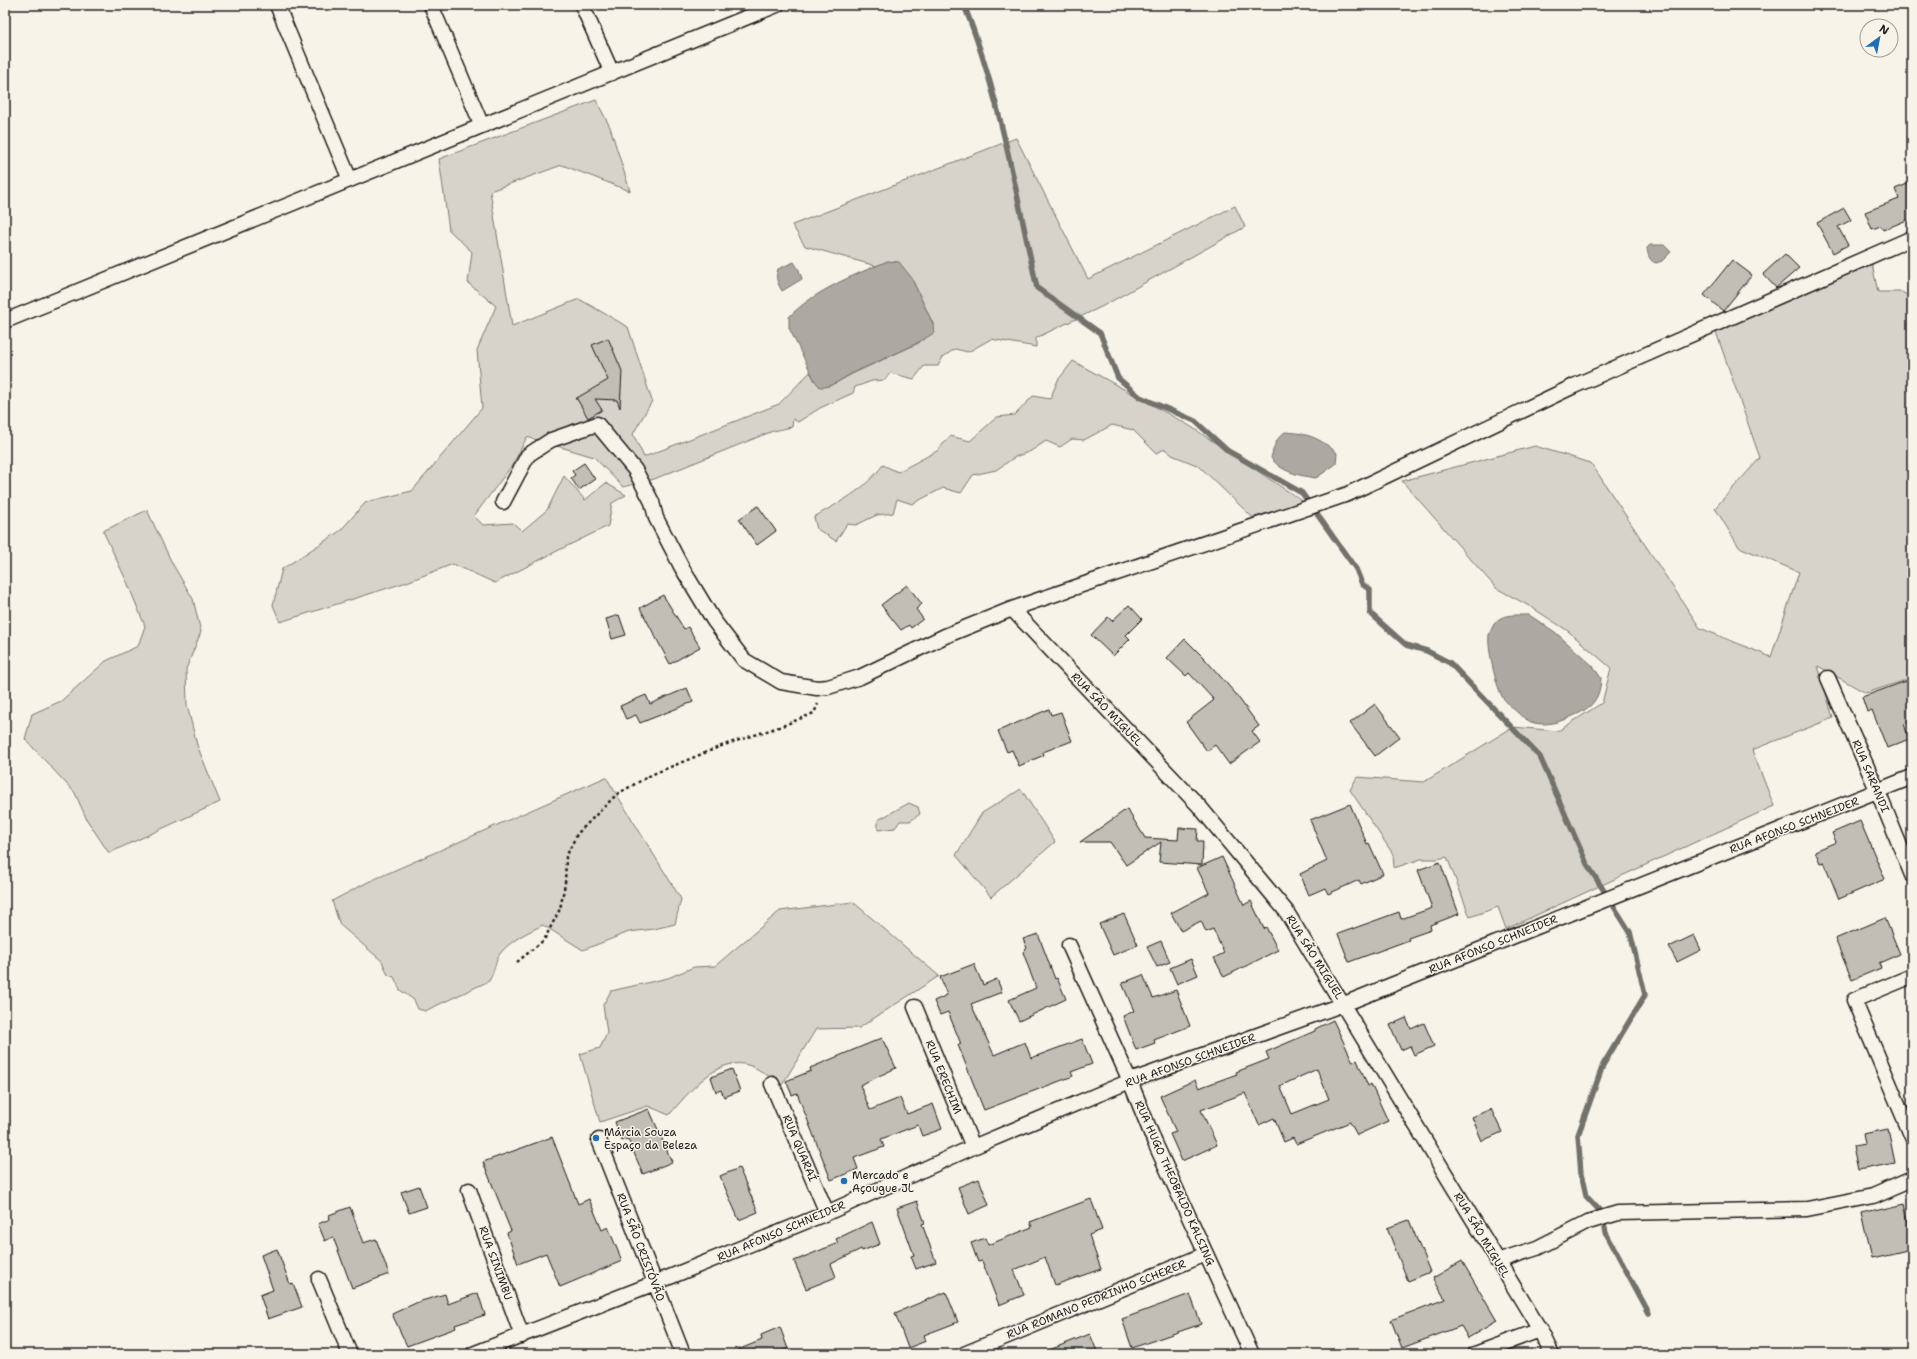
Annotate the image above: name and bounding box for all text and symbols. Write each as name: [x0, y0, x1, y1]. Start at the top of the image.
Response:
north arrow: [1859, 18, 1899, 58]
text: N: [1876, 21, 1892, 39]
street label: RUA SÃO MIGUEL: [1068, 669, 1146, 749]
street label: RUA SARANDI: [1848, 737, 1893, 815]
street label: RUA AFONSO SCHNEIDER: [1727, 794, 1862, 857]
street label: RUA SÃO MIGUEL: [1283, 912, 1347, 1002]
street label: RUA AFONSO SCHNEIDER: [1427, 912, 1560, 977]
street label: RUA AFONSO SCHNEIDER: [1123, 1030, 1258, 1091]
street label: RUA ERECHIM: [922, 1038, 965, 1117]
street label: RUA HUGO THEOBALDO KALSING: [1131, 1098, 1218, 1269]
street label: RUA QUARAÍ: [779, 1112, 821, 1184]
place label: Márcia Souza Espaço da Beleza: [604, 1125, 697, 1153]
marker: Márcia Souza Espaço da Beleza: [591, 1133, 601, 1143]
place label: Mercado e Açougue JL: [852, 1168, 914, 1196]
marker: Mercado e Açougue JL: [839, 1176, 849, 1186]
street label: RUA SÃO MIGUEL: [1450, 1189, 1514, 1281]
street label: RUA SÃO CRISTÓVÃO: [613, 1190, 669, 1304]
street label: RUA AFONSO SCHNEIDER: [715, 1197, 848, 1265]
street label: RUA SINIMBU: [475, 1224, 516, 1302]
street label: RUA ROMANO PEDRINHO SCHERER: [1004, 1256, 1188, 1342]

